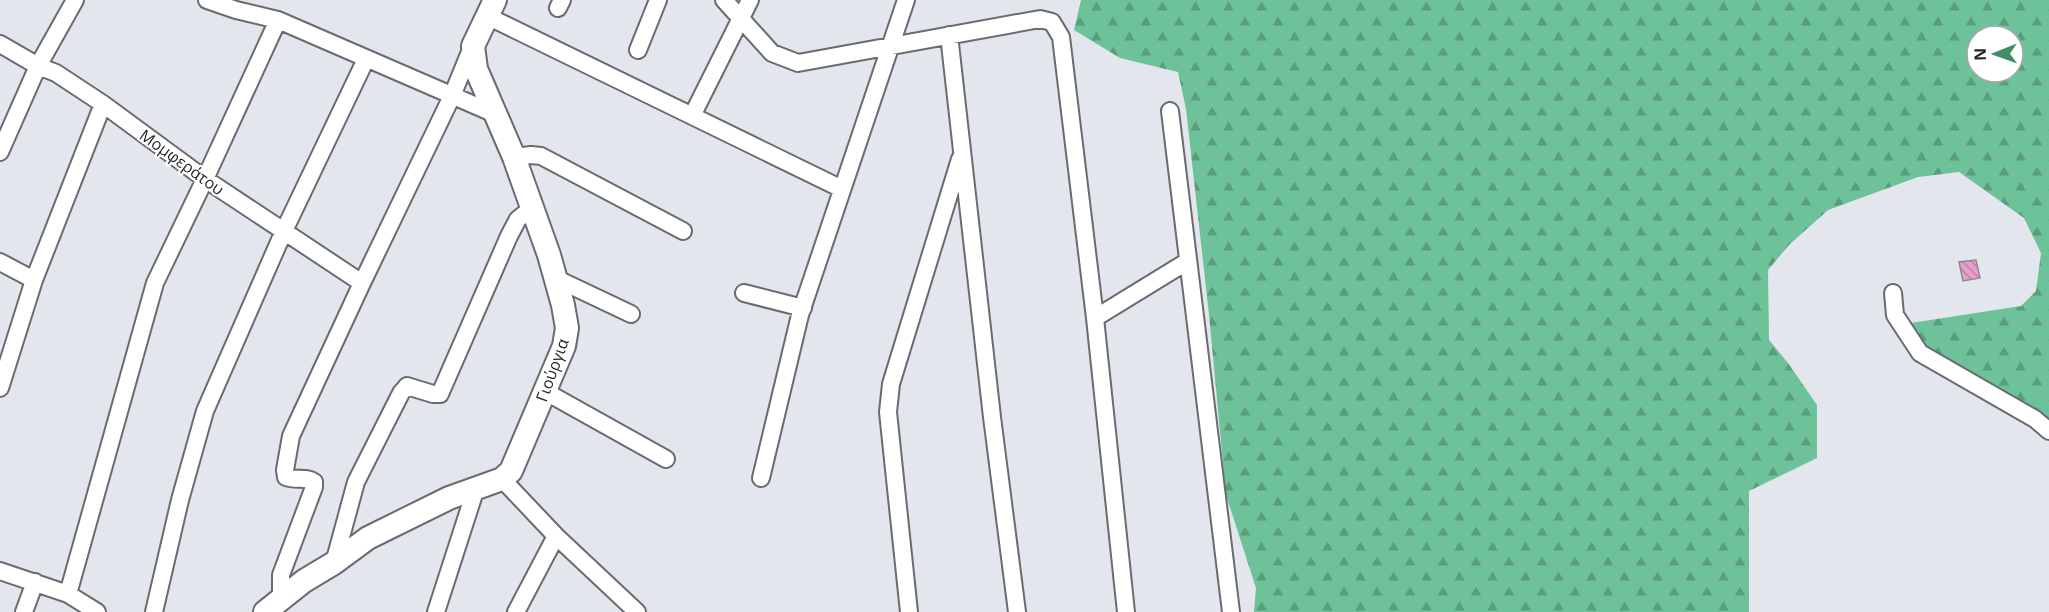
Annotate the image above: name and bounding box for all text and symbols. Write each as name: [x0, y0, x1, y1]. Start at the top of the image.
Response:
north arrow: [1965, 24, 2025, 84]
text: N: [1969, 48, 1991, 61]
street label: Μομφεράτου: [135, 124, 229, 200]
street label: Γιούργια: [530, 335, 574, 405]

